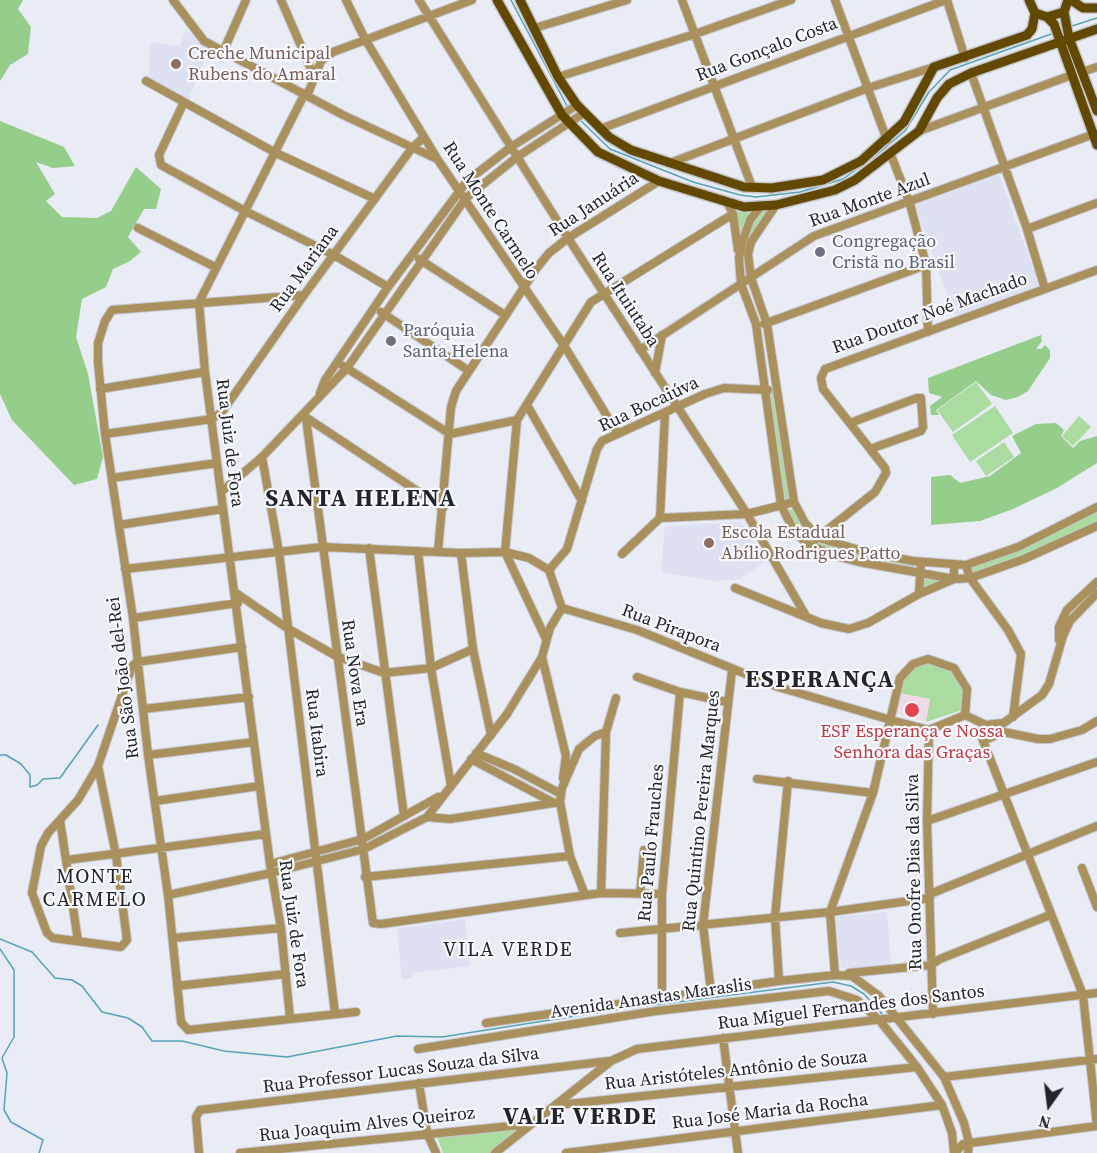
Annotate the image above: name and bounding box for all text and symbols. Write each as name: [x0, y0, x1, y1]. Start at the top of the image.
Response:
street label: Rua Gonçalo Costa: [693, 13, 841, 87]
place label: Creche Municipal Rubens do Amaral: [188, 43, 336, 86]
marker: Creche Municipal Rubens do Amaral: [169, 57, 183, 71]
street label: Rua Monte Carmelo: [437, 138, 543, 284]
street label: Rua Januária: [545, 168, 643, 242]
street label: Rua Monte Azul: [807, 169, 933, 233]
street label: Rua Mariana: [266, 221, 344, 317]
place label: Congregação Cristã no Brasil: [832, 231, 955, 274]
marker: Congregação Cristã no Brasil: [813, 245, 827, 259]
street label: Rua Ituiutaba: [586, 249, 664, 351]
street label: Rua Doutor Noé Machado: [830, 269, 1030, 359]
place label: Paróquia Santa Helena: [403, 320, 509, 362]
marker: Paróquia Santa Helena: [384, 334, 398, 348]
street label: Rua Bocaiúva: [596, 372, 702, 438]
street label: Rua Juiz de Fora: [210, 377, 248, 509]
district label: SANTA HELENA: [265, 486, 457, 514]
place label: Escola Estadual Abílio Rodrigues Patto: [721, 522, 900, 564]
marker: Escola Estadual Abílio Rodrigues Patto: [702, 536, 716, 550]
street label: Rua São João del-Rei: [103, 596, 145, 760]
street label: Rua Pirapora: [618, 600, 724, 658]
street label: Rua Nova Era: [336, 618, 372, 728]
district label: ESPERANÇA: [745, 667, 895, 695]
street label: Rua Itabira: [300, 687, 332, 779]
street label: Rua Quintino Pereira Marques: [679, 689, 725, 933]
marker: ESF Esperança e Nossa Senhora das Graças: [903, 701, 921, 719]
place label: ESF Esperança e Nossa Senhora das Graças: [820, 721, 1004, 764]
street label: Rua Paulo Frauches: [634, 763, 670, 923]
street label: Rua Onofre Dias da Silva: [902, 774, 928, 970]
street label: Rua Juiz de Fora: [273, 858, 313, 990]
district label: MONTE CARMELO: [43, 866, 147, 913]
district label: VILA VERDE: [443, 939, 573, 963]
street label: Avenida Anastas Maraslis: [549, 974, 753, 1024]
street label: Rua Miguel Fernandes dos Santos: [716, 981, 986, 1035]
street label: Rua Professor Lucas Souza da Silva: [262, 1043, 540, 1099]
street label: Rua Aristóteles Antônio de Souza: [603, 1046, 869, 1096]
north arrow: [1019, 1075, 1079, 1135]
street label: Rua José Maria da Rocha: [671, 1089, 869, 1135]
street label: Rua Joaquim Alves Queiroz: [258, 1103, 476, 1147]
district label: VALE VERDE: [503, 1104, 657, 1132]
text: N: [1036, 1110, 1053, 1135]

